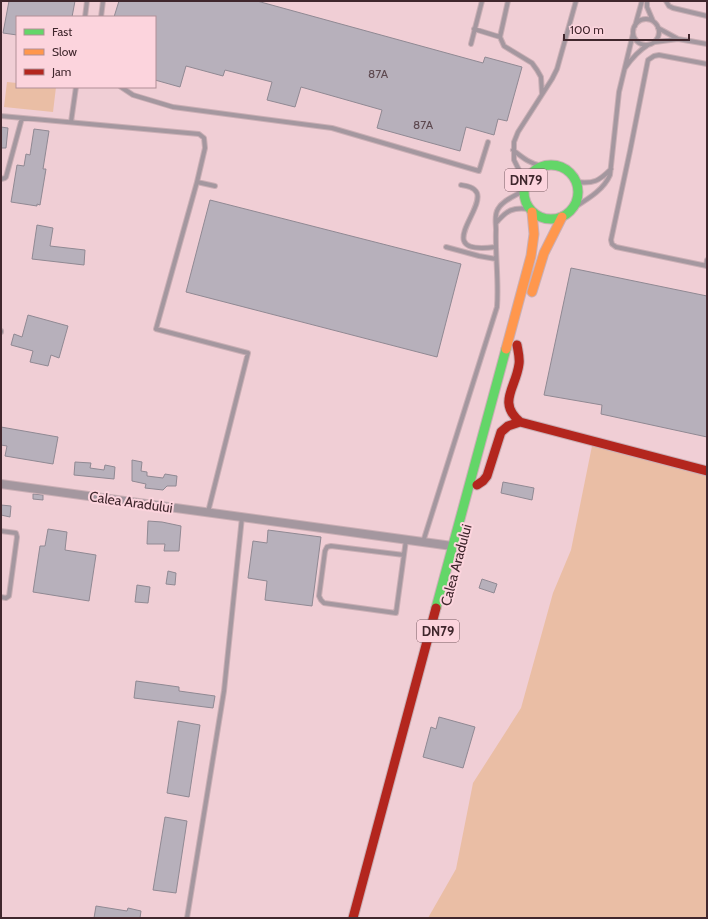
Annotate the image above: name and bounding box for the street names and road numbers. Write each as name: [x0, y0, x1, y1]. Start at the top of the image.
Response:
road number: DN79: [505, 169, 547, 191]
street label: Calea Aradului: [88, 487, 174, 517]
street label: Calea Aradului: [436, 522, 476, 608]
road number: DN79: [417, 620, 459, 642]

